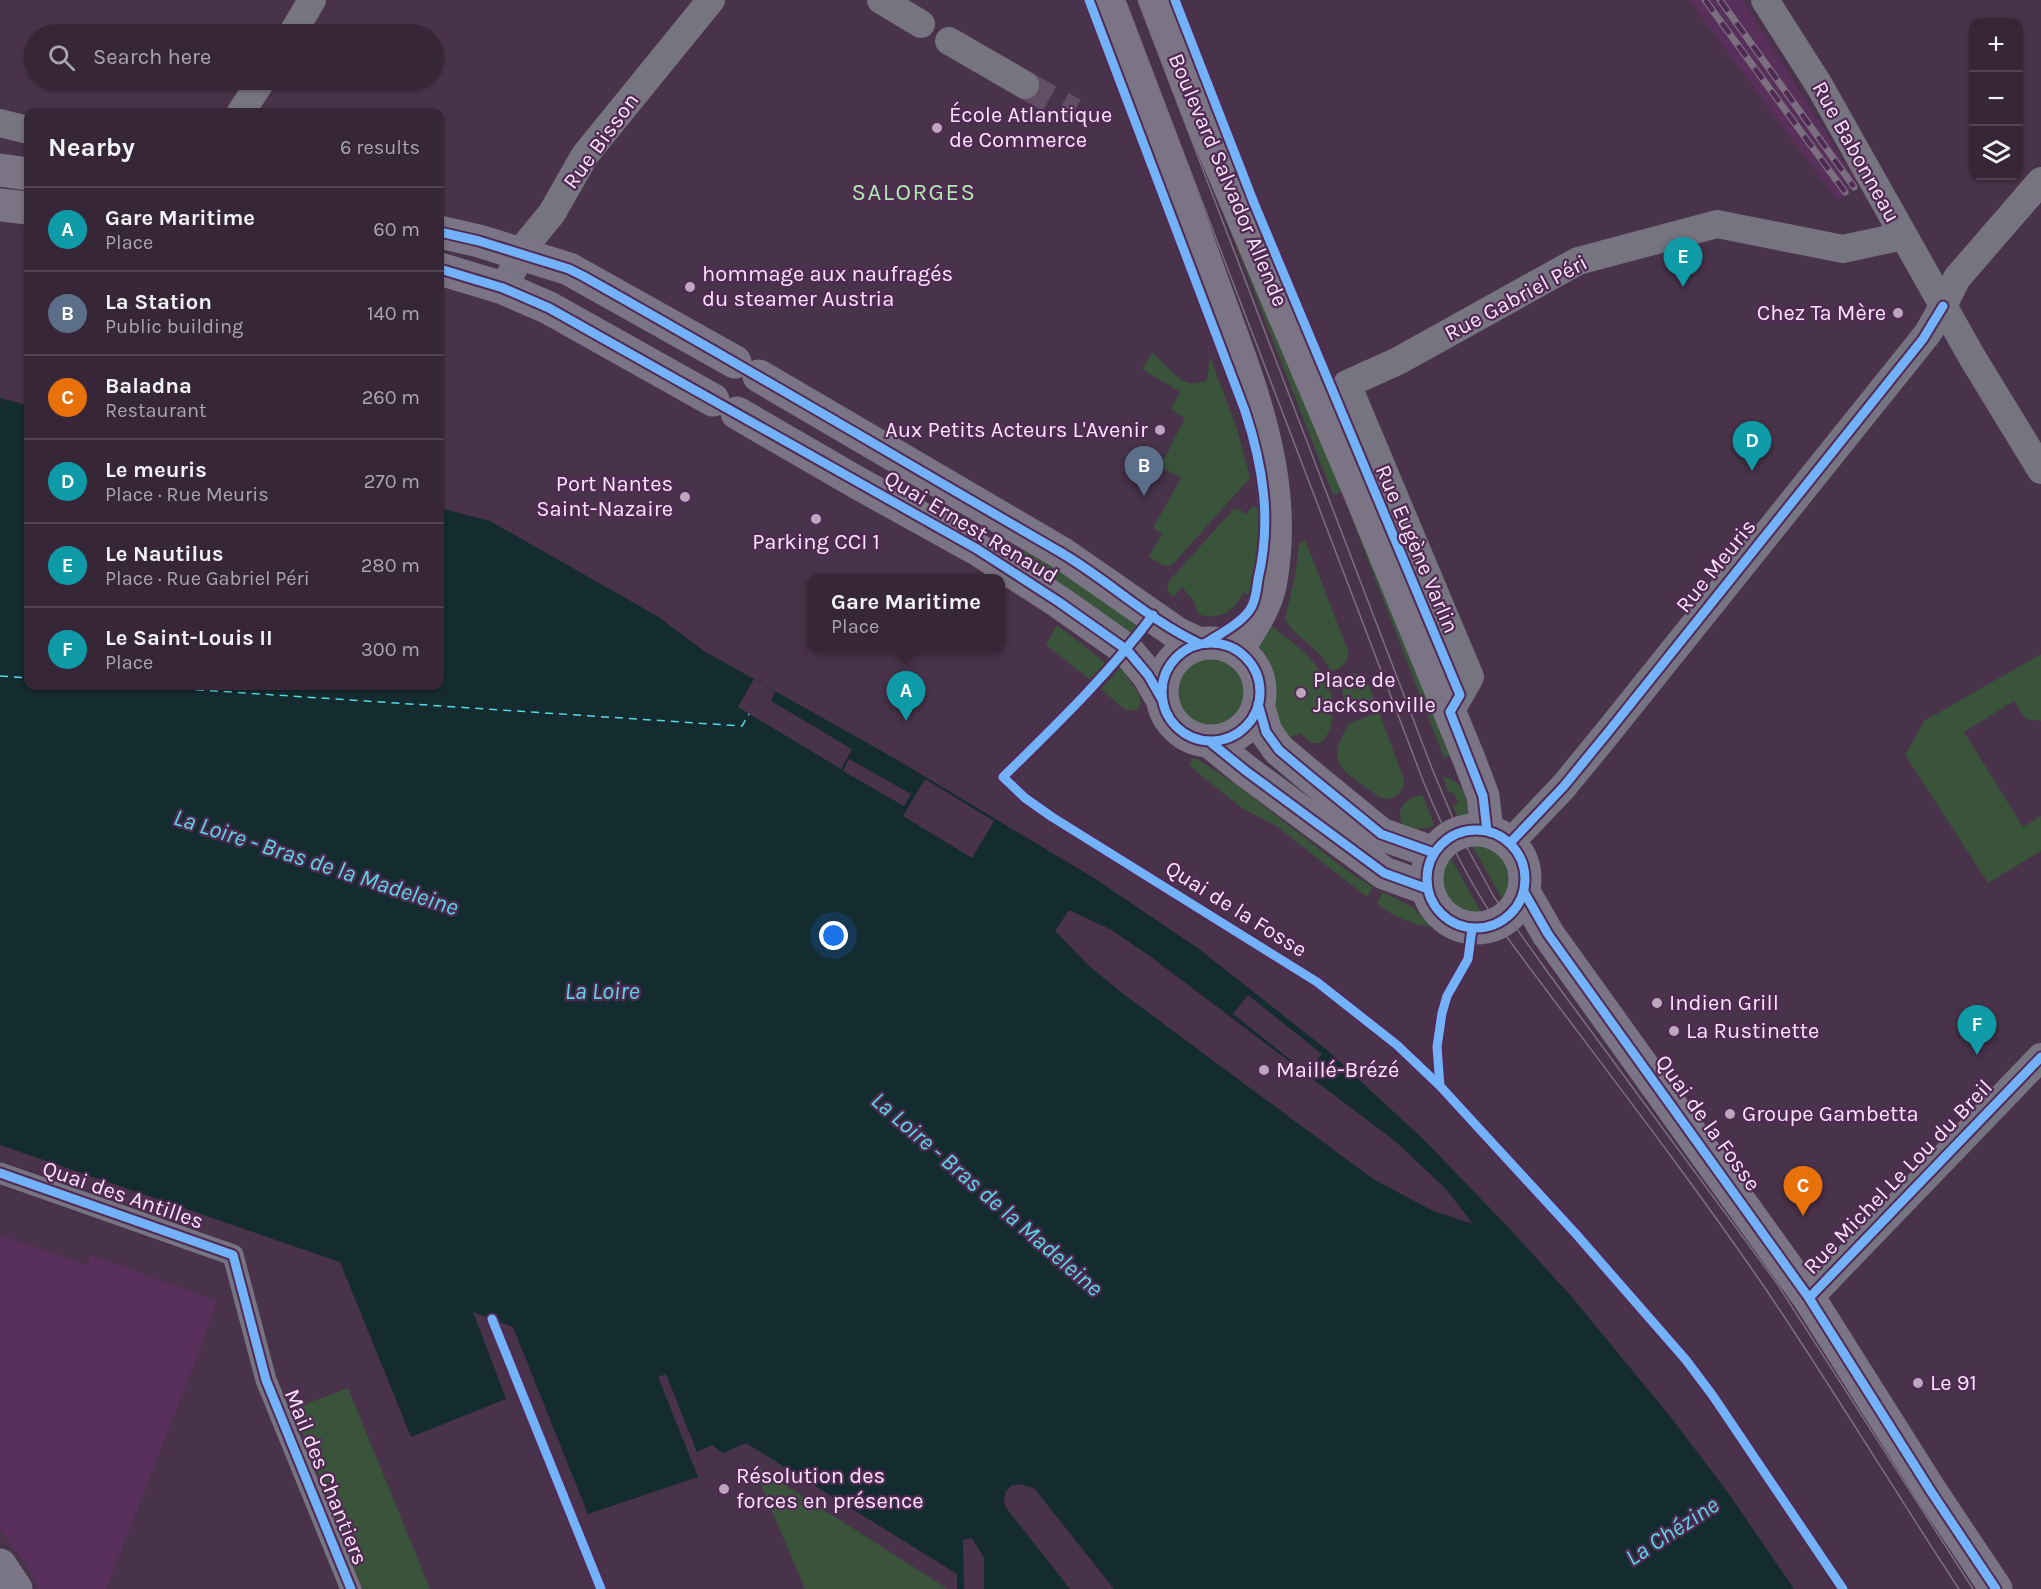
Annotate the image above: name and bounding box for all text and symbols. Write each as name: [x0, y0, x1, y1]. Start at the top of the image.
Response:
map controls: [1969, 18, 2023, 180]
button: +: [1969, 18, 2023, 72]
search box: [24, 24, 444, 90]
icon: search: [45, 41, 78, 74]
text: Search here: [93, 44, 211, 70]
street label: Boulevard Salvador Allende: [1163, 49, 1293, 311]
button: −: [1969, 72, 2023, 126]
street label: Rue Babonneau: [1806, 77, 1906, 227]
street label: Rue Bisson: [558, 88, 644, 194]
place label: École Atlantique de Commerce: [949, 101, 1112, 153]
marker: École Atlantique de Commerce: [930, 121, 944, 135]
button: layers: [1969, 126, 2023, 180]
text: Nearby: [48, 132, 135, 163]
text: 6 results: [340, 136, 420, 159]
district label: SALORGES: [851, 178, 977, 206]
text: Gare Maritime: [105, 205, 255, 231]
text: A: [61, 218, 74, 241]
text: 60 m: [373, 218, 420, 241]
text: Place: [105, 231, 153, 254]
pin: E: [1664, 238, 1702, 287]
street label: Rue Gabriel Péri: [1440, 249, 1592, 347]
place label: hommage aux naufragés du steamer Austria: [702, 261, 953, 312]
marker: hommage aux naufragés du steamer Austria: [683, 280, 697, 294]
text: La Station: [105, 289, 212, 315]
place label: Chez Ta Mère: [1757, 300, 1886, 326]
text: B: [61, 302, 74, 325]
text: 140 m: [367, 302, 420, 325]
marker: Chez Ta Mère: [1891, 306, 1905, 320]
text: Public building: [105, 315, 243, 338]
text: Baladna: [105, 373, 192, 399]
text: C: [61, 386, 74, 409]
text: 260 m: [362, 386, 420, 409]
text: Restaurant: [105, 399, 207, 422]
place label: Aux Petits Acteurs L'Avenir: [885, 417, 1148, 443]
pin: D: [1732, 422, 1772, 471]
marker: Aux Petits Acteurs L'Avenir: [1153, 423, 1167, 437]
pin: B: [1124, 446, 1164, 496]
text: Le meuris: [105, 457, 207, 483]
street label: Rue Eugène Varlin: [1370, 461, 1464, 637]
street label: Quai Ernest Renaud: [879, 465, 1063, 589]
text: D: [61, 470, 74, 493]
text: 270 m: [364, 470, 420, 493]
place label: Port Nantes Saint-Nazaire: [536, 471, 673, 522]
text: Place · Rue Meuris: [105, 483, 269, 506]
marker: Port Nantes Saint-Nazaire: [678, 490, 692, 504]
marker: Parking CCI 1: [809, 512, 823, 526]
street label: Rue Meuris: [1670, 514, 1762, 618]
place label: Parking CCI 1: [752, 529, 880, 555]
text: Le Nautilus: [105, 541, 224, 567]
text: E: [62, 554, 73, 577]
text: 280 m: [361, 554, 420, 577]
text: Place · Rue Gabriel Péri: [105, 567, 310, 590]
popup: [807, 574, 1005, 652]
text: Gare Maritime: [831, 589, 981, 615]
text: Place: [831, 615, 879, 638]
text: Le Saint-Louis II: [105, 625, 273, 651]
text: F: [62, 638, 73, 661]
text: 300 m: [361, 638, 420, 661]
text: Place: [105, 651, 153, 674]
place label: Place de Jacksonville: [1313, 667, 1436, 718]
pin: A: [886, 672, 926, 721]
marker: Place de Jacksonville: [1294, 686, 1308, 700]
water label: La Loire - Bras de la Madeleine: [170, 803, 462, 921]
street label: Quai de la Fosse: [1160, 855, 1312, 963]
your location: [819, 921, 848, 950]
water label: La Loire: [564, 977, 640, 1005]
place label: Indien Grill: [1669, 990, 1779, 1016]
marker: Indien Grill: [1650, 996, 1664, 1010]
pin: F: [1958, 1006, 1996, 1055]
place label: La Rustinette: [1686, 1018, 1819, 1044]
marker: La Rustinette: [1667, 1024, 1681, 1038]
street label: Quai de la Fosse: [1650, 1050, 1766, 1196]
place label: Maillé-Brézé: [1276, 1057, 1399, 1083]
marker: Maillé-Brézé: [1257, 1063, 1271, 1077]
street label: Rue Michel Le Lou du Breil: [1798, 1074, 1998, 1280]
water label: La Loire - Bras de la Madeleine: [866, 1086, 1108, 1302]
place label: Groupe Gambetta: [1742, 1101, 1919, 1127]
marker: Groupe Gambetta: [1723, 1107, 1737, 1121]
street label: Quai des Antilles: [39, 1155, 207, 1235]
pin: C: [1784, 1166, 1822, 1216]
place label: Le 91: [1930, 1370, 1977, 1396]
marker: Le 91: [1911, 1376, 1925, 1390]
street label: Mail des Chantiers: [279, 1385, 373, 1569]
place label: Résolution des forces en présence: [736, 1463, 924, 1514]
marker: Résolution des forces en présence: [717, 1482, 731, 1496]
water label: La Chézine: [1620, 1490, 1724, 1572]

